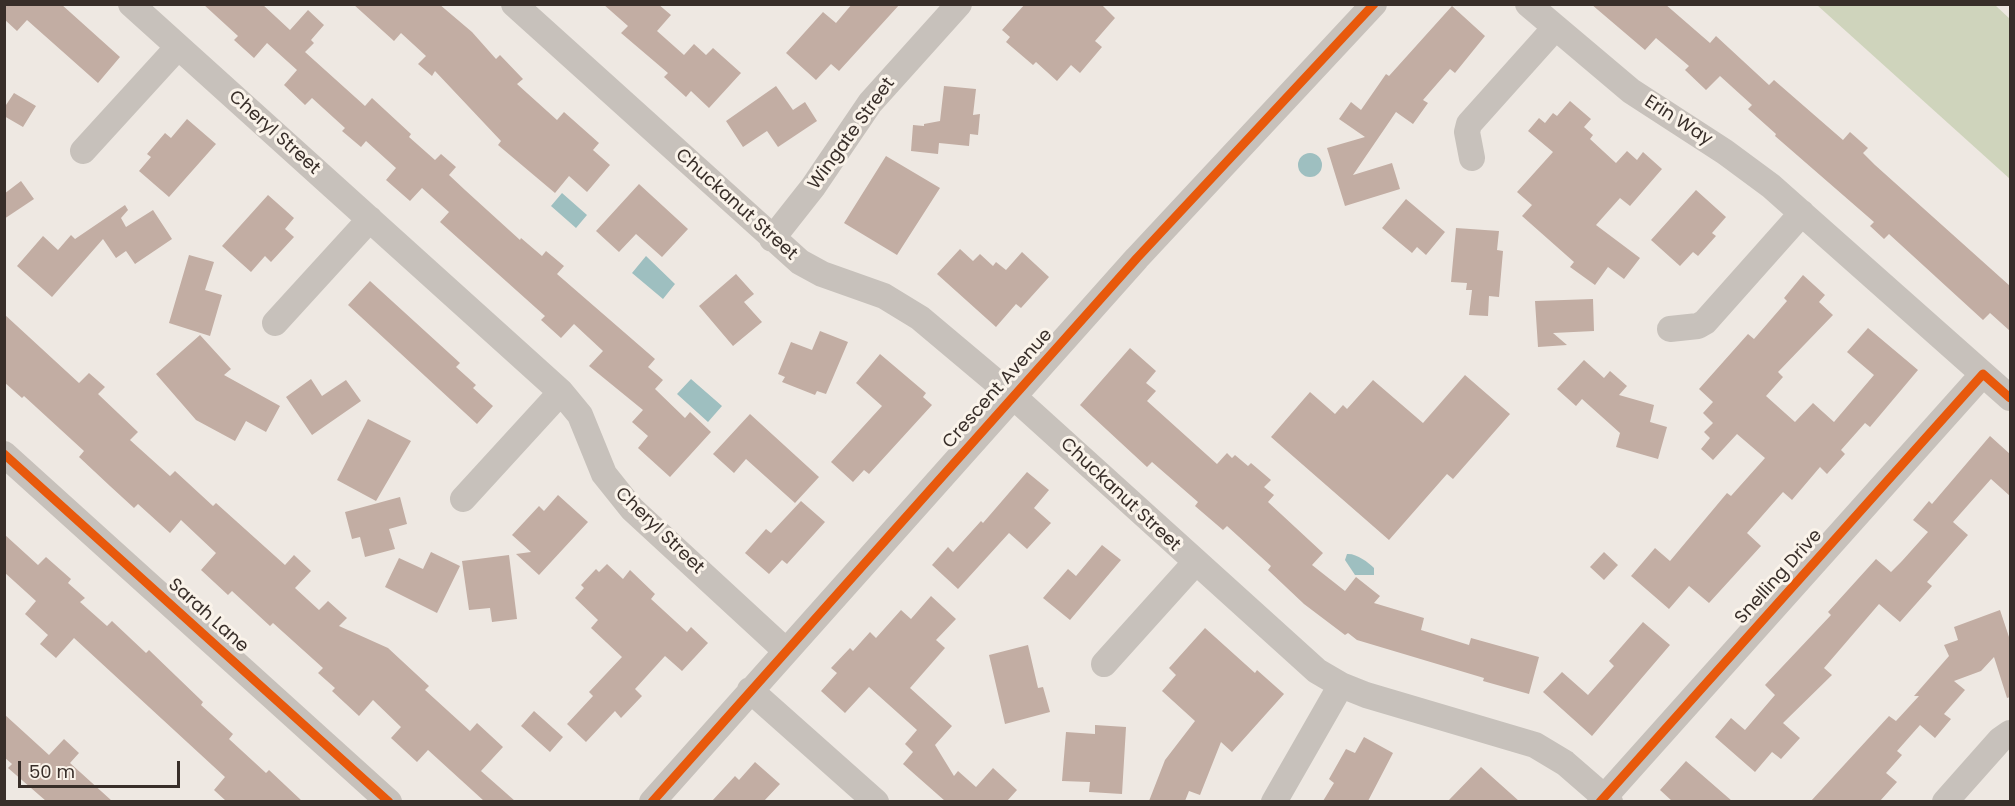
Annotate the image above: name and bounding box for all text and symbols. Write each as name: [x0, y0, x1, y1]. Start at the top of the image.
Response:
street label: Wingate Street: [804, 74, 900, 194]
street label: Cheryl Street: [224, 86, 324, 180]
street label: Erin Way: [1640, 91, 1716, 151]
street label: Chuckanut Street: [671, 145, 801, 265]
street label: Crescent Avenue: [939, 325, 1057, 453]
street label: Chuckanut Street: [1055, 434, 1185, 556]
street label: Cheryl Street: [610, 483, 708, 579]
street label: Snelling Drive: [1731, 525, 1827, 629]
street label: Sarah Lane: [163, 574, 253, 658]
scale bar: [21, 749, 183, 787]
text: 50 m: [29, 759, 75, 784]

